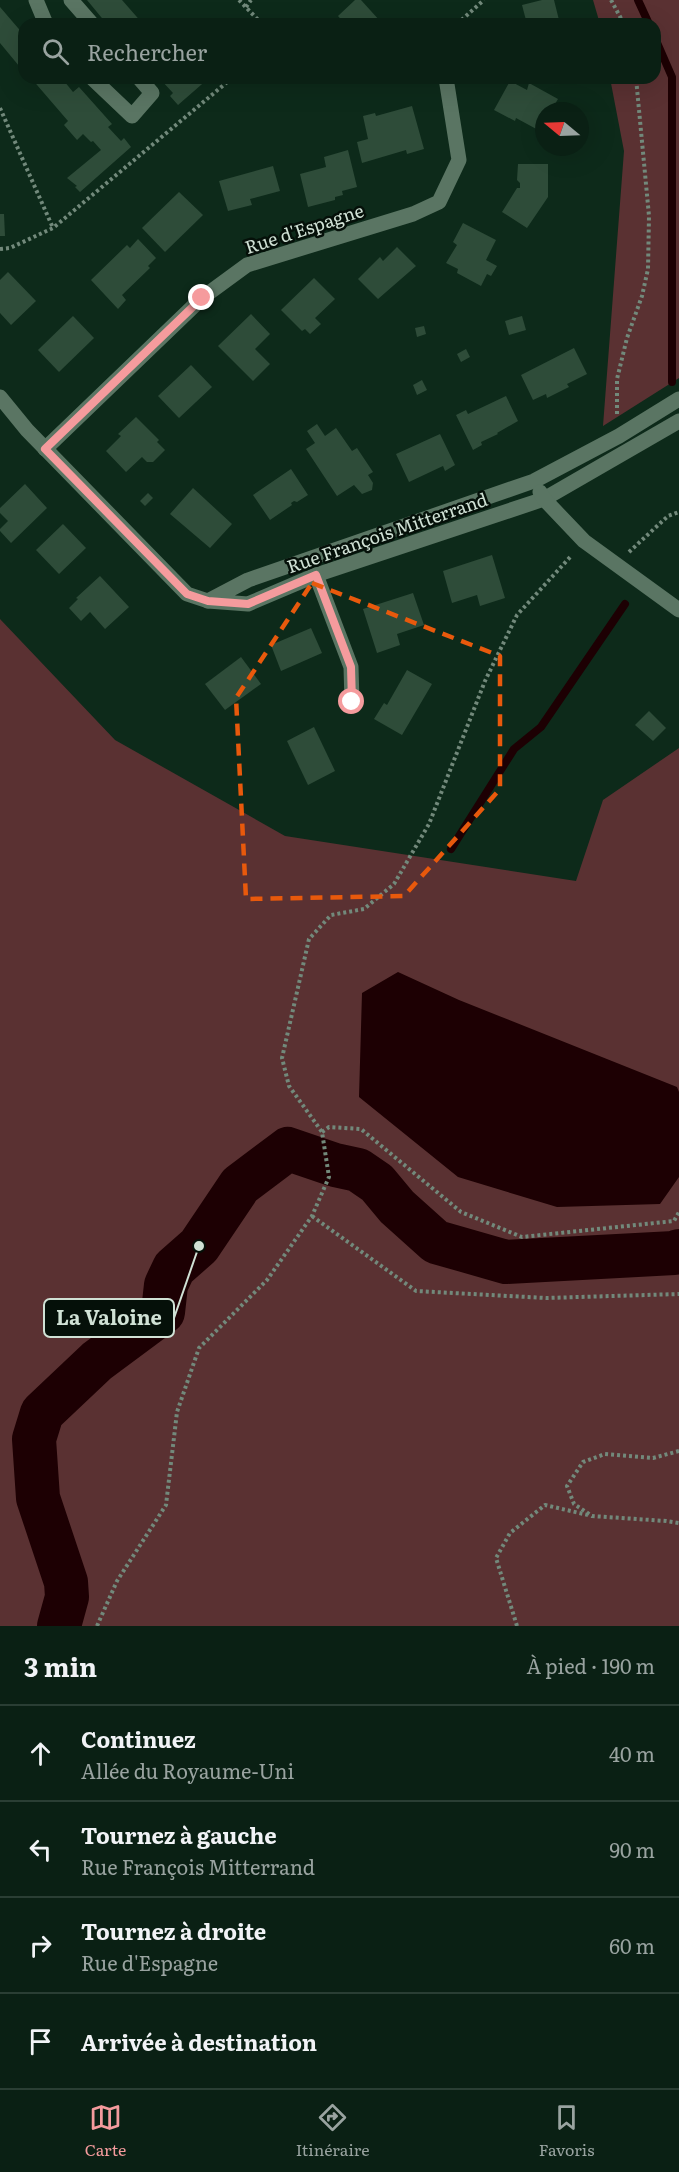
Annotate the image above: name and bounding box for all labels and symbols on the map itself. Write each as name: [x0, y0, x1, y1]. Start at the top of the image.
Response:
north arrow: [535, 102, 589, 156]
street label: Rue d'Espagne: [241, 196, 367, 260]
route end: [188, 284, 214, 310]
street label: Rue François Mitterrand: [283, 485, 491, 579]
route start: [338, 688, 364, 714]
callout: La Valoine: [44, 1299, 174, 1337]
text: La Valoine: [56, 1301, 162, 1331]

